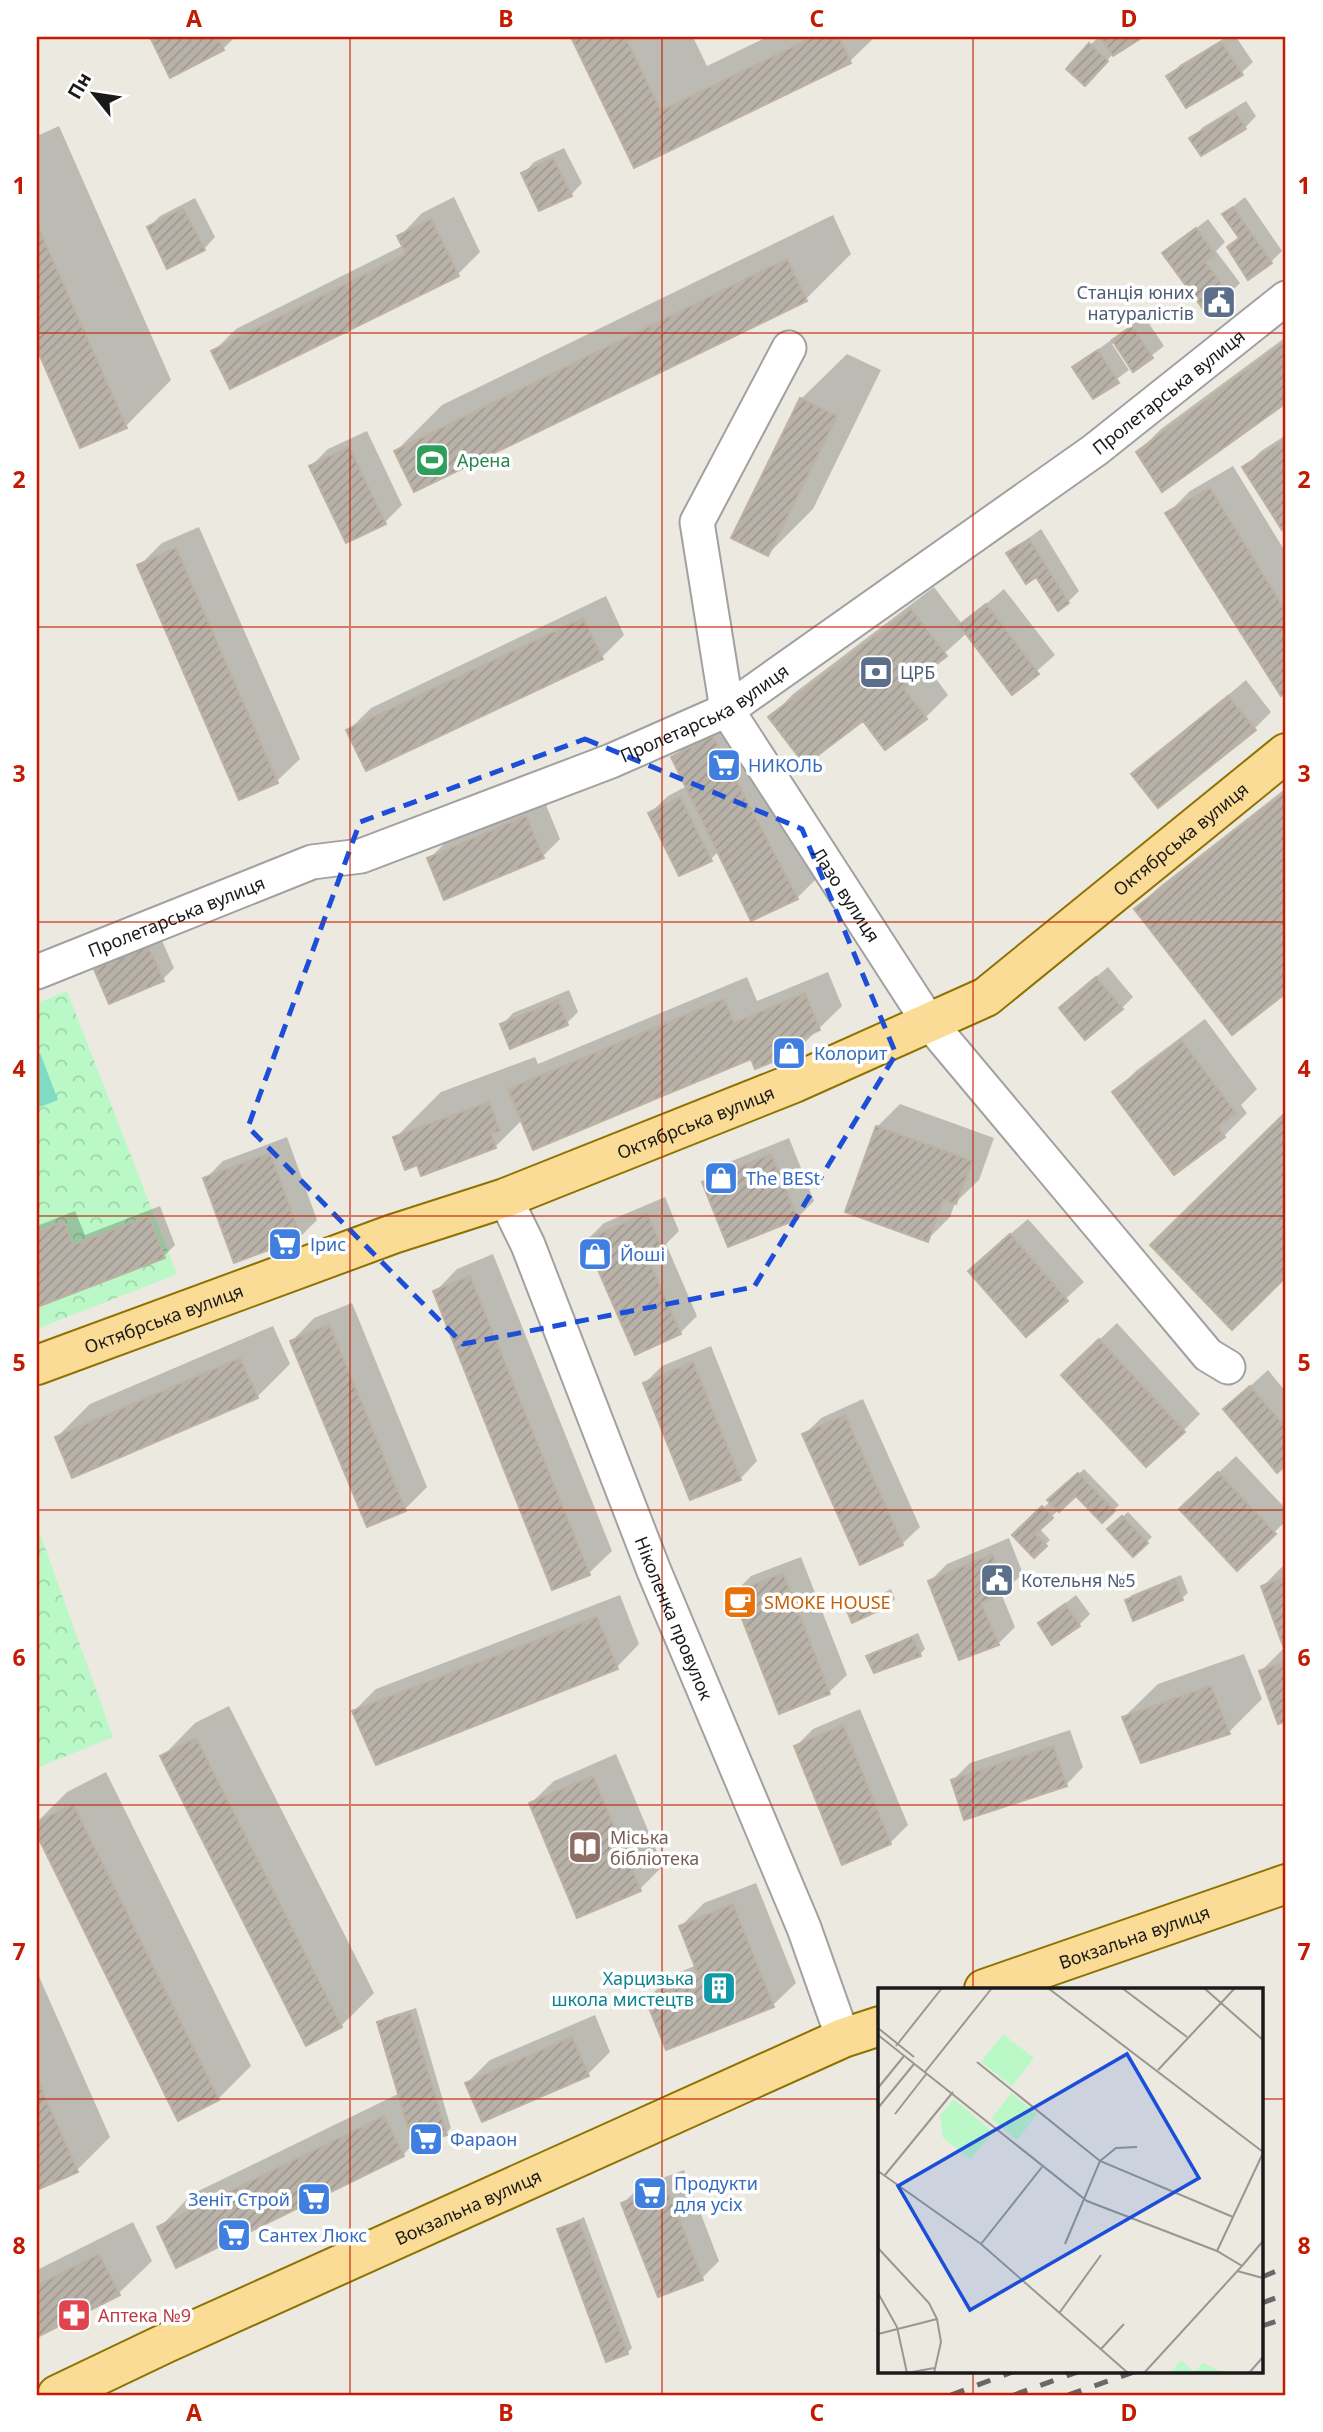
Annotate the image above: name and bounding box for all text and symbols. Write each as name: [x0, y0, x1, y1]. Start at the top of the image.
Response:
text: A: [186, 2, 202, 34]
text: B: [498, 2, 514, 34]
text: C: [810, 2, 825, 34]
text: D: [1121, 2, 1137, 34]
north arrow: [60, 60, 130, 130]
text: Пн: [61, 67, 97, 104]
text: 1: [12, 169, 26, 201]
text: 1: [1297, 169, 1311, 201]
place label: Станція юних натуралістів: [1077, 280, 1195, 325]
public building icon: Станція юних натуралістів: [1200, 283, 1238, 321]
street label: Пролетарська вулиця: [1087, 324, 1250, 460]
sports icon: Арена: [413, 441, 451, 479]
place label: Арена: [457, 448, 510, 472]
text: 2: [12, 463, 26, 495]
text: 2: [1297, 463, 1311, 495]
bank icon: ЦРБ: [857, 653, 895, 691]
street label: Пролетарська вулиця: [616, 658, 793, 768]
place label: ЦРБ: [900, 660, 935, 684]
supermarket icon: НИКОЛЬ: [705, 746, 743, 784]
place label: НИКОЛЬ: [748, 753, 823, 777]
text: 3: [12, 757, 26, 789]
text: 3: [1297, 757, 1311, 789]
street label: Октябрська вулиця: [1108, 777, 1253, 901]
street label: Лазо вулиця: [807, 843, 886, 947]
street label: Пролетарська вулиця: [84, 870, 268, 962]
shop icon: Колорит: [770, 1034, 808, 1072]
place label: Колорит: [814, 1041, 888, 1065]
text: 4: [12, 1052, 26, 1084]
text: 4: [1297, 1052, 1311, 1084]
street label: Октябрська вулиця: [613, 1080, 778, 1164]
shop icon: The BESt: [702, 1159, 740, 1197]
place label: The BESt: [746, 1166, 821, 1190]
supermarket icon: Ірис: [266, 1225, 304, 1263]
place label: Ірис: [310, 1232, 346, 1256]
shop icon: Йоші: [576, 1235, 614, 1273]
place label: Йоші: [620, 1242, 665, 1266]
street label: Октябрська вулиця: [81, 1278, 247, 1359]
text: 5: [12, 1346, 26, 1378]
text: 5: [1297, 1346, 1311, 1378]
street label: Ніколенка провулок: [630, 1533, 719, 1704]
public building icon: Котельня №5: [978, 1561, 1016, 1599]
place label: Котельня №5: [1021, 1568, 1136, 1592]
cafe icon: SMOKE HOUSE: [721, 1583, 759, 1621]
place label: SMOKE HOUSE: [764, 1590, 891, 1614]
text: 6: [12, 1641, 26, 1673]
text: 6: [1297, 1641, 1311, 1673]
place label: Міська бібліотека: [610, 1825, 699, 1870]
library icon: Міська бібліотека: [566, 1828, 604, 1866]
street label: Вокзальна вулиця: [1055, 1899, 1213, 1974]
text: 7: [12, 1935, 26, 1967]
text: 7: [1297, 1935, 1311, 1967]
place label: Харцизька школа мистецтв: [552, 1966, 694, 2011]
building icon: Харцизька школа мистецтв: [700, 1969, 738, 2007]
inset map: [878, 1988, 1264, 2372]
supermarket icon: Фараон: [407, 2120, 445, 2158]
place label: Фараон: [450, 2127, 517, 2151]
street label: Вокзальна вулиця: [391, 2163, 545, 2250]
place label: Продукти для усіх: [674, 2171, 758, 2216]
supermarket icon: Продукти для усіх: [631, 2174, 669, 2212]
supermarket icon: Зеніт Строй: [295, 2180, 333, 2218]
place label: Зеніт Строй: [188, 2187, 290, 2211]
supermarket icon: Сантех Люкс: [215, 2216, 253, 2254]
place label: Сантех Люкс: [258, 2223, 367, 2247]
text: 8: [12, 2229, 26, 2261]
text: 8: [1297, 2229, 1311, 2261]
pharmacy icon: Аптека №9: [55, 2296, 93, 2334]
place label: Аптека №9: [98, 2303, 191, 2327]
text: A: [186, 2396, 202, 2428]
text: B: [498, 2396, 514, 2428]
text: C: [810, 2396, 825, 2428]
text: D: [1121, 2396, 1137, 2428]

